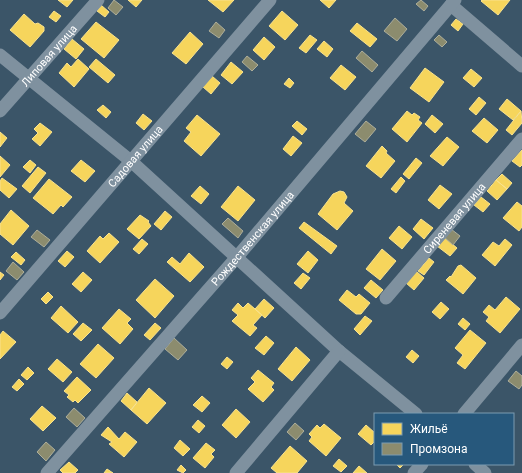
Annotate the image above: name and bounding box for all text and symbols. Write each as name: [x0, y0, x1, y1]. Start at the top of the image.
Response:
street label: Липовая улица: [18, 22, 80, 89]
street label: Садовая улица: [105, 123, 165, 190]
street label: Сиреневая улица: [420, 180, 488, 256]
street label: Рождественская улица: [208, 188, 297, 288]
legend: [374, 413, 514, 465]
text: Жильё: [410, 422, 448, 436]
text: Промзона: [410, 442, 467, 456]

